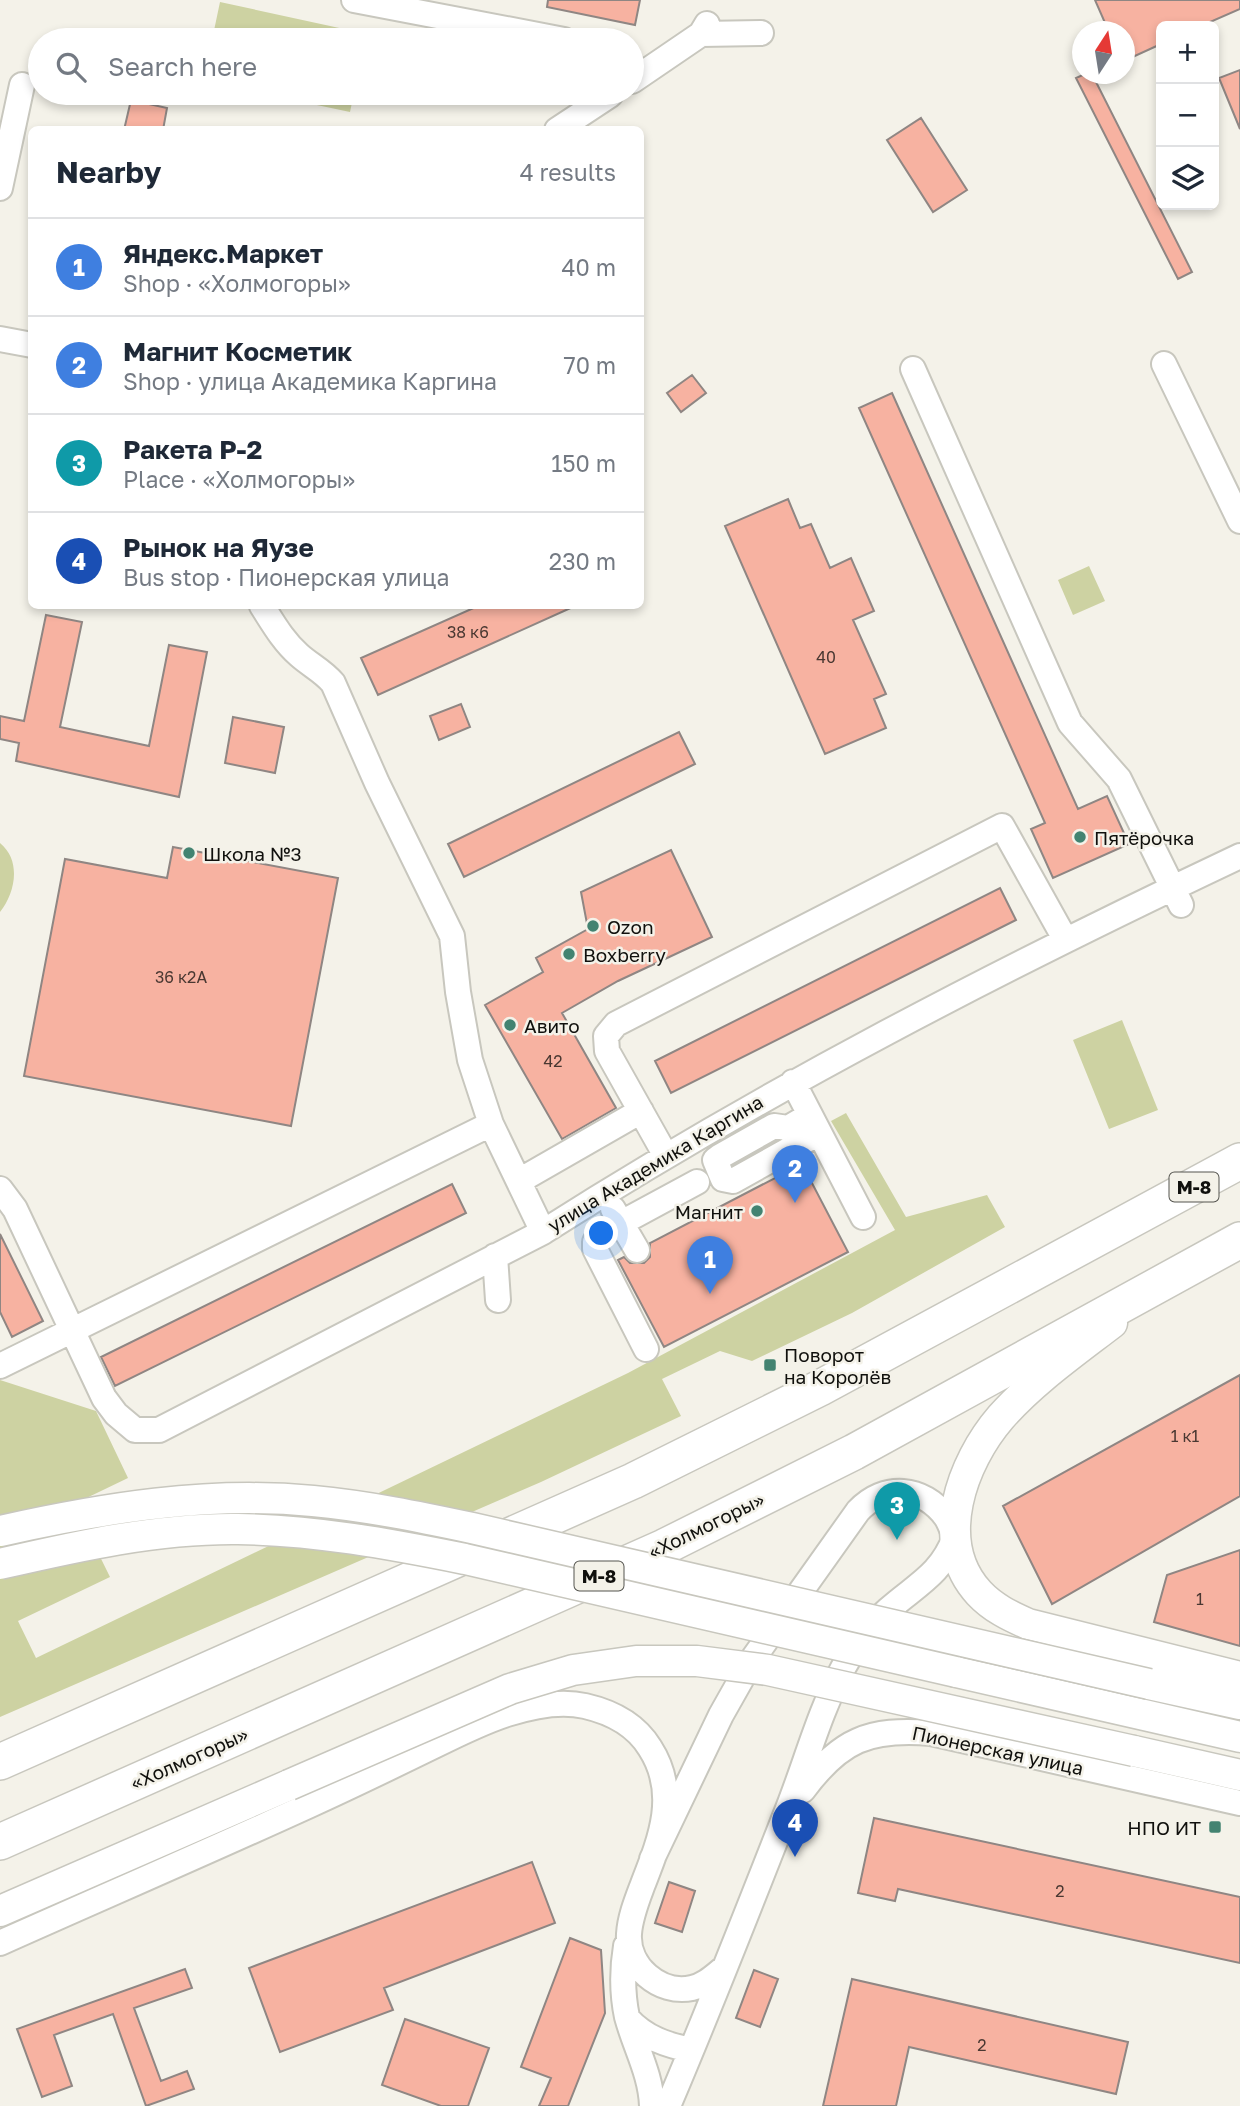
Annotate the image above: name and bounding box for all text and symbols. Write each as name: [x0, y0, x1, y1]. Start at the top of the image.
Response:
north arrow: [1072, 21, 1135, 84]
map controls: [1156, 21, 1219, 210]
button: +: [1156, 21, 1219, 84]
search box: [28, 28, 644, 105]
icon: search: [52, 48, 90, 86]
text: Search here: [108, 51, 257, 82]
button: −: [1156, 84, 1219, 147]
button: layers: [1156, 147, 1219, 210]
text: Nearby: [56, 154, 161, 190]
text: 4 results: [520, 158, 616, 186]
text: Яндекс.Маркет: [123, 238, 323, 269]
text: 1: [73, 253, 85, 281]
text: 40 m: [562, 253, 616, 281]
text: Shop · «Холмогоры»: [123, 269, 351, 297]
text: Магнит Косметик: [123, 336, 352, 367]
text: 2: [72, 351, 86, 379]
text: 70 m: [563, 351, 616, 379]
text: Shop · улица Академика Каргина: [123, 367, 497, 395]
text: Ракета Р-2: [123, 434, 262, 465]
text: 3: [72, 449, 86, 477]
text: 150 m: [551, 449, 616, 477]
text: Place · «Холмогоры»: [123, 465, 355, 493]
text: Рынок на Яузе: [123, 532, 314, 563]
text: 4: [72, 547, 86, 575]
text: 230 m: [549, 547, 616, 575]
text: Bus stop · Пионерская улица: [123, 563, 449, 591]
house number: 38 к6: [447, 622, 489, 642]
house number: 40: [816, 647, 836, 667]
place label: Пятёрочка: [1094, 826, 1194, 849]
marker: Пятёрочка: [1072, 829, 1088, 845]
place label: Школа №3: [203, 842, 302, 865]
marker: Школа №3: [181, 845, 197, 861]
place label: Ozon: [607, 915, 654, 938]
marker: Ozon: [585, 918, 601, 934]
place label: Boxberry: [583, 943, 666, 966]
marker: Boxberry: [561, 946, 577, 962]
house number: 36 к2А: [155, 967, 207, 987]
place label: Авито: [524, 1014, 580, 1037]
marker: Авито: [502, 1017, 518, 1033]
house number: 42: [543, 1051, 563, 1071]
street label: улица Академика Каргина: [543, 1090, 767, 1236]
pin: 2: [772, 1145, 818, 1203]
road number: М-8: [1170, 1172, 1218, 1202]
place label: Магнит: [675, 1200, 743, 1223]
marker: Магнит: [749, 1203, 765, 1219]
your location: [584, 1216, 618, 1250]
pin: 1: [687, 1236, 733, 1294]
place label: Поворот на Королёв: [784, 1343, 891, 1388]
marker: Поворот на Королёв: [762, 1357, 778, 1373]
house number: 1 к1: [1171, 1426, 1200, 1446]
pin: 3: [874, 1482, 920, 1540]
street label: «Холмогоры»: [644, 1487, 768, 1563]
road number: М-8: [574, 1562, 624, 1590]
house number: 1: [1196, 1589, 1204, 1609]
street label: Пионерская улица: [910, 1721, 1086, 1779]
street label: «Холмогоры»: [127, 1722, 251, 1794]
pin: 4: [772, 1799, 818, 1857]
place label: НПО ИТ: [1127, 1816, 1201, 1839]
marker: НПО ИТ: [1207, 1819, 1223, 1835]
house number: 2: [1055, 1881, 1065, 1901]
house number: 2: [977, 2035, 987, 2055]

